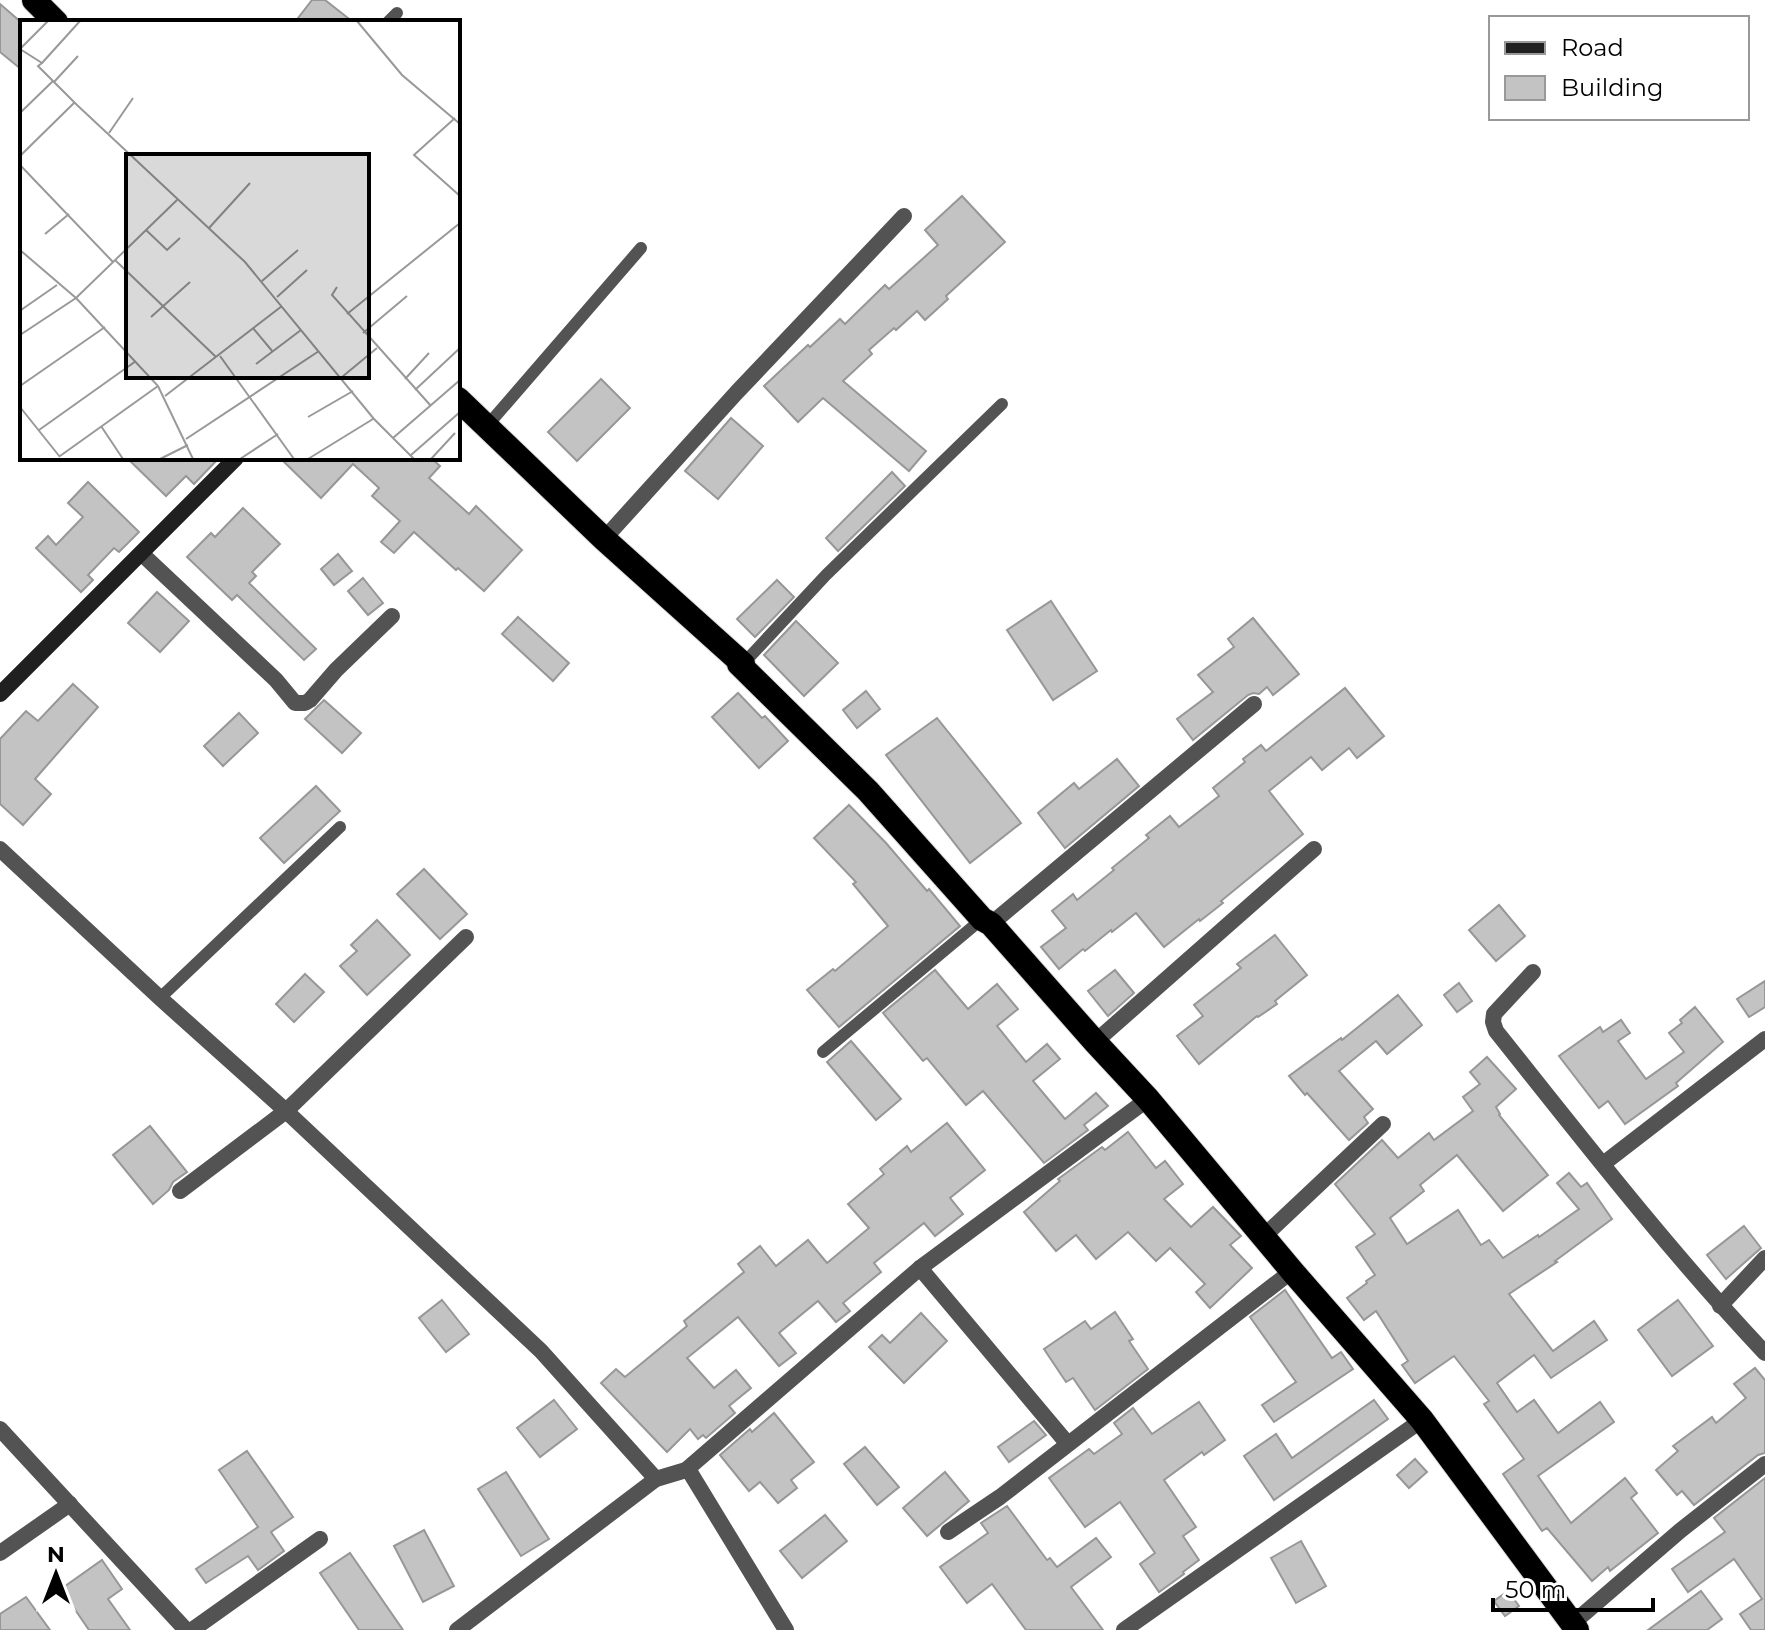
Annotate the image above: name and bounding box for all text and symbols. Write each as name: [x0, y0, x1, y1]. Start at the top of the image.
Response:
legend: [1489, 16, 1749, 120]
inset map: [20, 20, 460, 460]
text: Road: [1561, 33, 1624, 62]
text: Building: [1561, 73, 1664, 102]
north arrow: [16, 1534, 96, 1614]
text: N: [47, 1541, 65, 1568]
scale bar: [1493, 1562, 1653, 1612]
text: 50 m: [1505, 1575, 1566, 1604]

